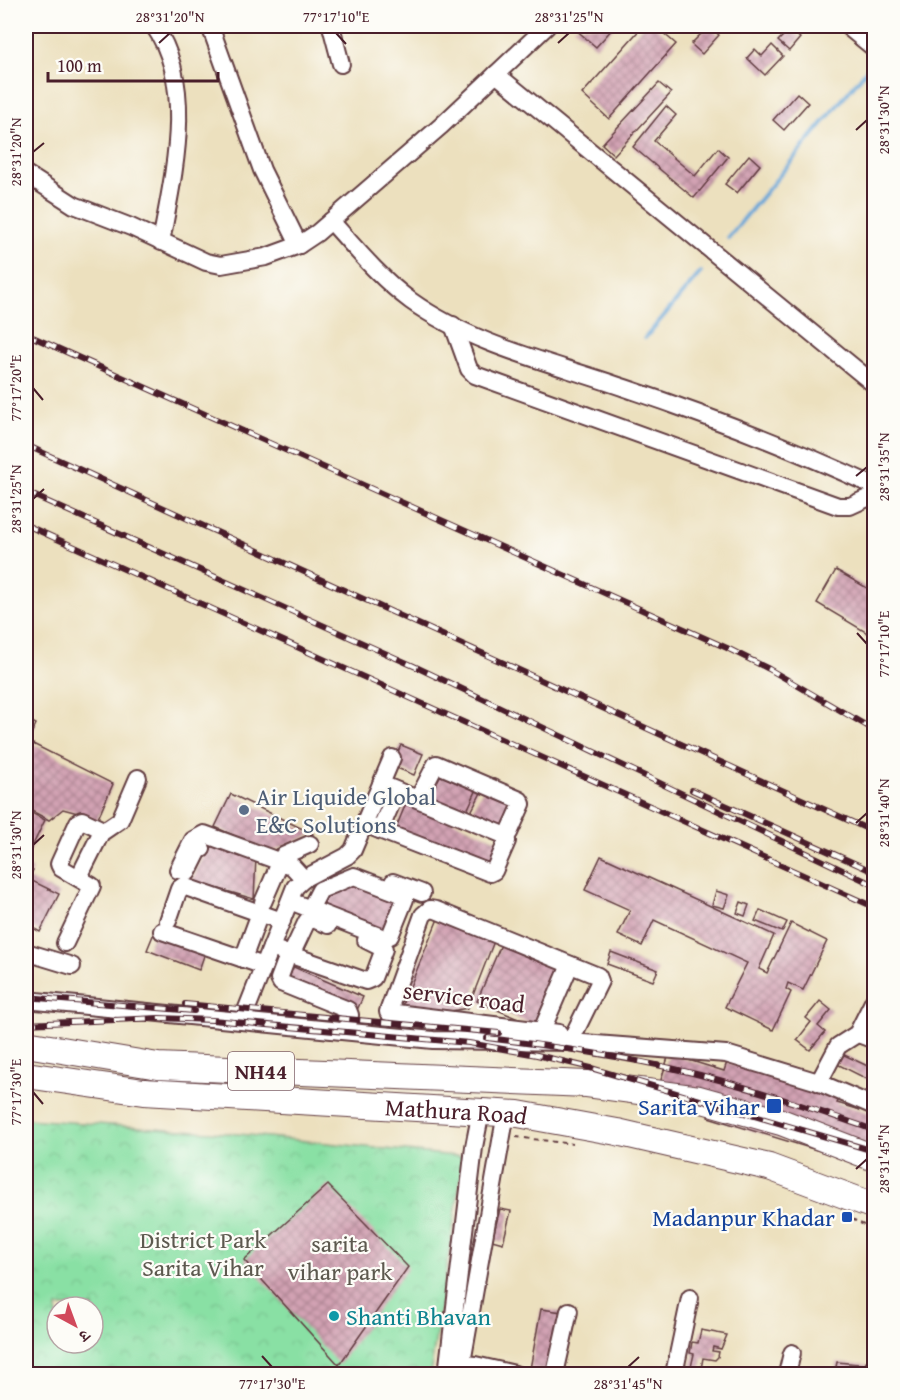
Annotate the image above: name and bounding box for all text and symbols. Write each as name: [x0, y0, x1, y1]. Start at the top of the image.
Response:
text: 28°31'20"N: [136, 6, 205, 27]
text: 77°17'10"E: [303, 6, 370, 27]
text: 28°31'25"N: [535, 6, 604, 27]
scale bar: [48, 45, 218, 83]
text: 100 m: [57, 52, 102, 79]
text: 28°31'30"N: [873, 85, 894, 154]
text: 28°31'20"N: [5, 117, 26, 186]
text: 77°17'20"E: [5, 354, 26, 421]
text: 28°31'35"N: [873, 432, 894, 501]
text: 28°31'25"N: [5, 464, 26, 533]
text: 77°17'10"E: [873, 610, 894, 677]
text: 28°31'40"N: [873, 778, 894, 847]
place label: Air Liquide Global E&C Solutions: [256, 779, 437, 842]
marker: Air Liquide Global E&C Solutions: [237, 803, 251, 817]
text: 28°31'30"N: [5, 810, 26, 879]
street label: service road: [401, 972, 527, 1022]
road number: NH44: [228, 1052, 294, 1090]
text: 77°17'30"E: [5, 1058, 26, 1125]
street label: Mathura Road: [384, 1089, 531, 1133]
place label: Sarita Vihar: [638, 1089, 760, 1124]
marker: Sarita Vihar: [765, 1097, 783, 1115]
text: 28°31'45"N: [873, 1124, 894, 1193]
place label: Madanpur Khadar: [652, 1200, 835, 1235]
marker: Madanpur Khadar: [840, 1210, 854, 1224]
park label: District Park Sarita Vihar: [140, 1222, 267, 1285]
park label: sarita vihar park: [287, 1226, 393, 1289]
north arrow: [45, 1295, 105, 1355]
place label: Shanti Bhavan: [346, 1299, 491, 1334]
marker: Shanti Bhavan: [327, 1309, 341, 1323]
text: उ: [72, 1324, 97, 1349]
text: 77°17'30"E: [239, 1373, 306, 1394]
text: 28°31'45"N: [594, 1373, 663, 1394]

